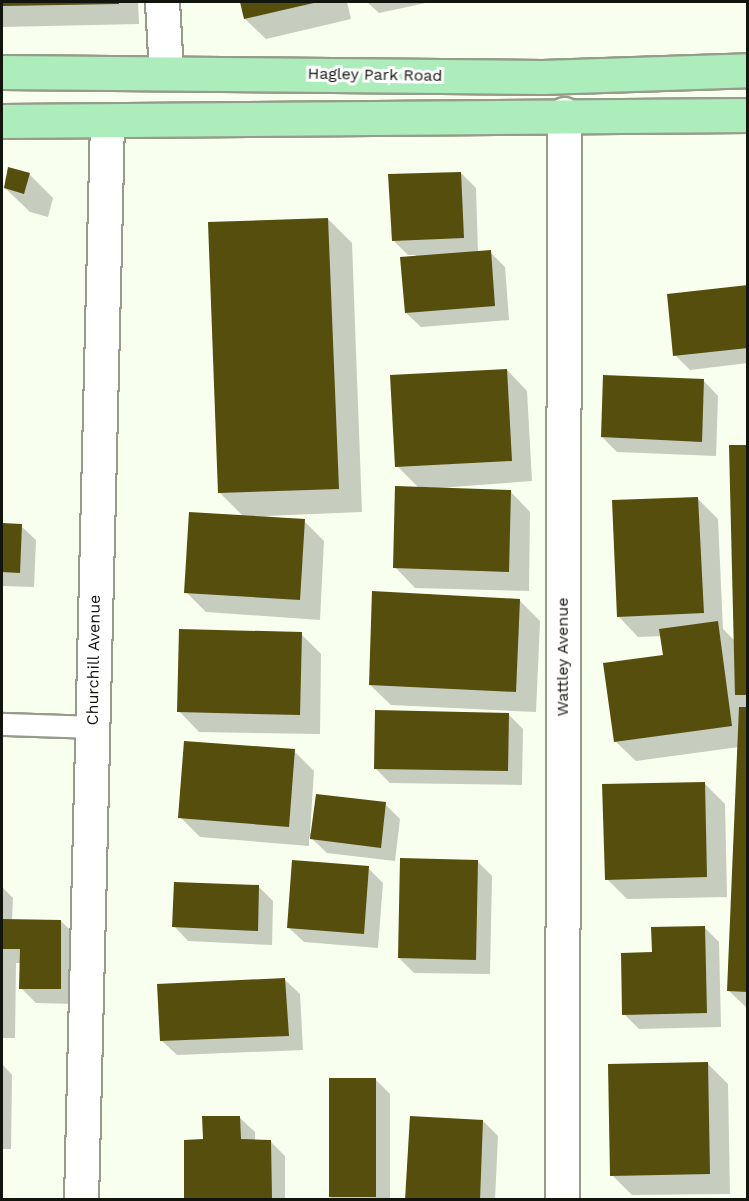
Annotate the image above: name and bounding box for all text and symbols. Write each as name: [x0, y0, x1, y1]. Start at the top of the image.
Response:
street label: Hagley Park Road: [307, 64, 443, 86]
street label: Churchill Avenue: [83, 594, 105, 726]
street label: Wattley Avenue: [553, 597, 573, 717]

